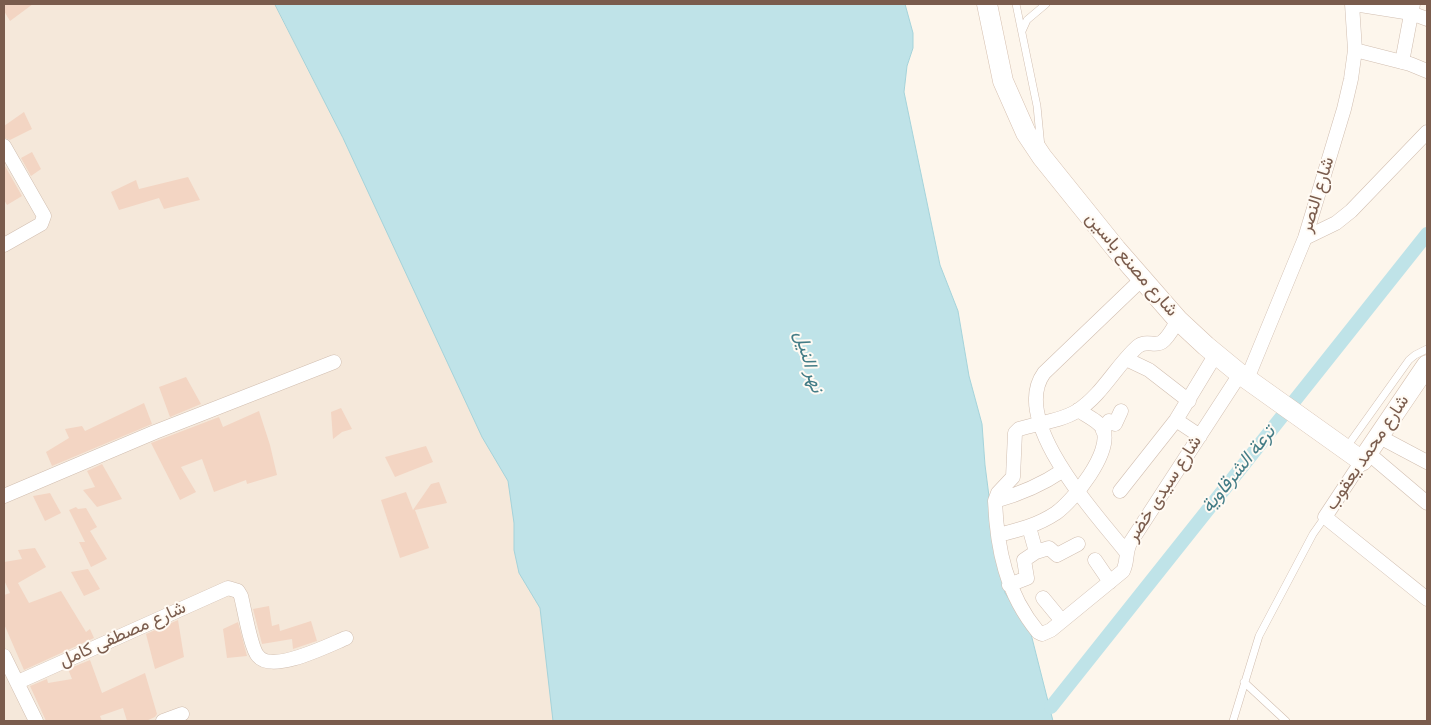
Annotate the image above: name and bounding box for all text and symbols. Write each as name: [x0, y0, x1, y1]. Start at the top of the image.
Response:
street label: شارع النصر: [1296, 155, 1340, 235]
street label: شارع مصنع ياسين: [1080, 209, 1182, 321]
water label: نهر النيل: [788, 329, 828, 395]
street label: شارع محمد يعقوب: [1321, 391, 1415, 515]
water label: ترعة الشرقاوية: [1197, 422, 1281, 518]
street label: شارع سيدى خضر: [1123, 432, 1207, 546]
street label: شارع مصطفى كامل: [56, 597, 190, 673]

